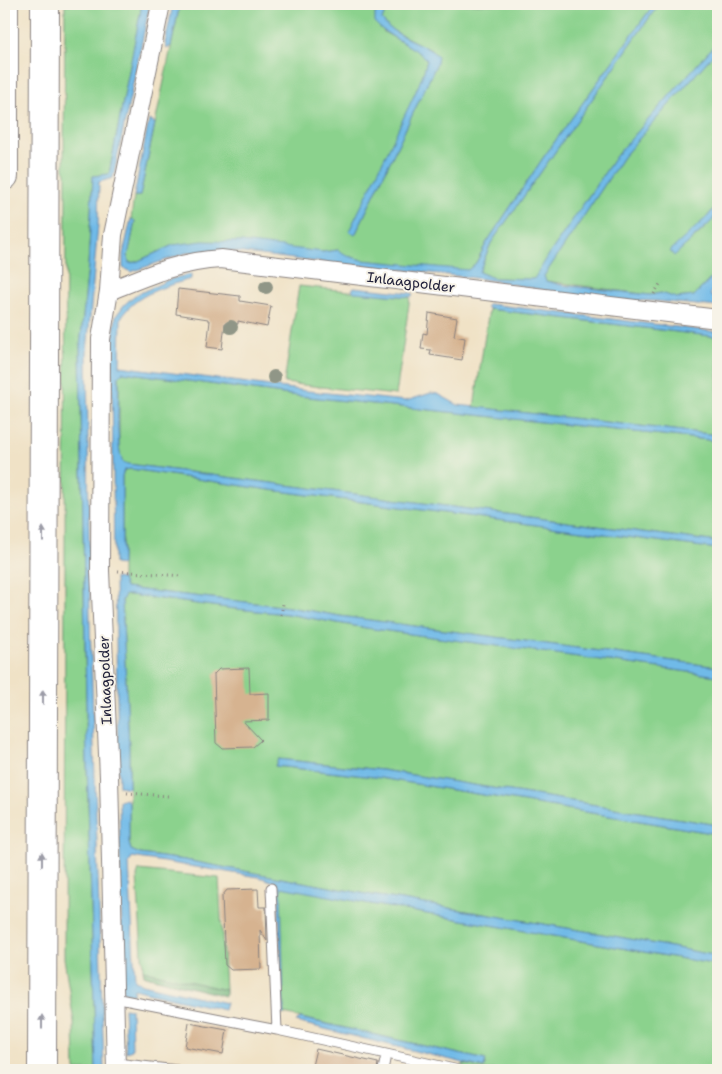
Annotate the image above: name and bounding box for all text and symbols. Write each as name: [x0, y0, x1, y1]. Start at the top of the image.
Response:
street label: Inlaagpolder: [366, 268, 457, 296]
one-way arrow: [39, 526, 47, 542]
street label: Inlaagpolder: [94, 635, 116, 725]
one-way arrow: [39, 688, 47, 704]
one-way arrow: [38, 851, 46, 867]
one-way arrow: [38, 1013, 46, 1029]

